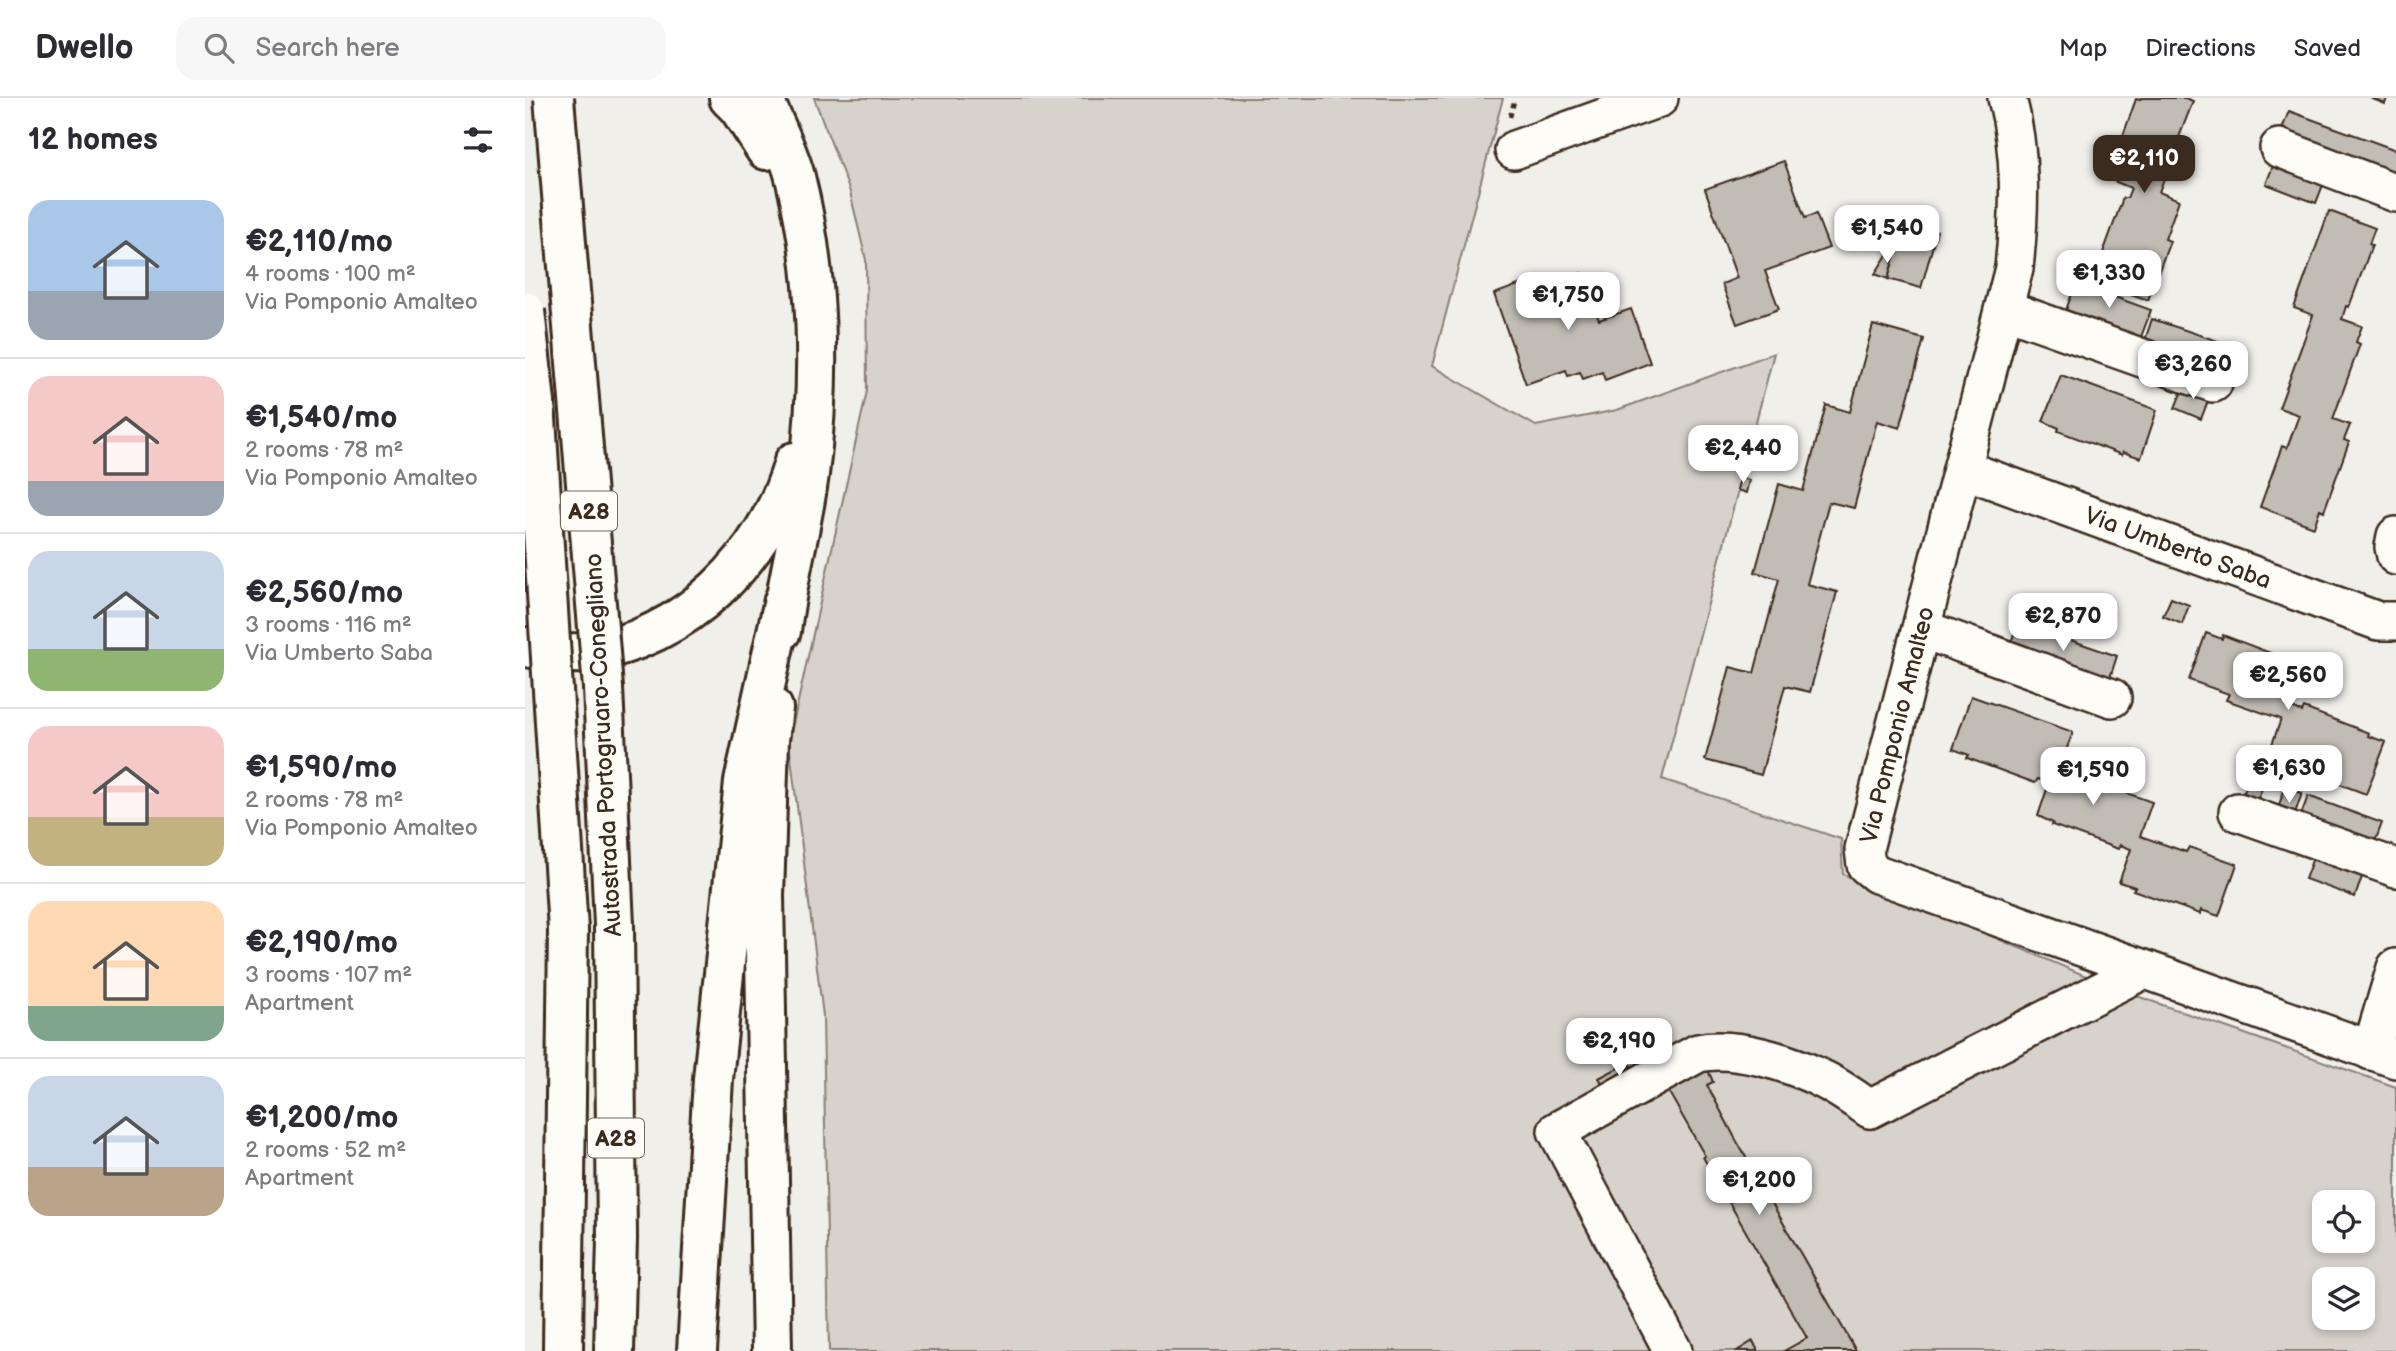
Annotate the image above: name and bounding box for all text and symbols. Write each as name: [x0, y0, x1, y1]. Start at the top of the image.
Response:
search box: [176, 17, 666, 80]
text: Dwello: [35, 28, 134, 68]
icon: search: [200, 29, 238, 67]
text: Search here: [256, 33, 400, 64]
text: Map: [2059, 34, 2107, 63]
text: Directions: [2145, 34, 2256, 63]
text: Saved: [2294, 34, 2361, 63]
icon: filters: [459, 121, 497, 159]
text: 12 homes: [28, 122, 158, 158]
pin: €2,110: [2087, 136, 2201, 195]
text: €2,110: [2109, 144, 2179, 172]
pin: €1,540: [1830, 206, 1944, 265]
text: €1,540: [1850, 214, 1924, 242]
text: €2,110/mo: [245, 224, 393, 260]
icon: home: [84, 228, 168, 312]
pin: €1,330: [2052, 250, 2166, 310]
text: €1,330: [2072, 259, 2146, 287]
text: 4 rooms · 100 m²: [245, 260, 416, 288]
pin: €1,750: [1511, 272, 1625, 332]
text: €1,750: [1532, 281, 1604, 309]
text: Via Pomponio Amalteo: [245, 288, 478, 316]
pin: €3,260: [2136, 342, 2250, 401]
text: €3,260: [2154, 350, 2232, 378]
text: €1,540/mo: [245, 400, 397, 436]
icon: home: [84, 404, 168, 488]
pin: €2,440: [1686, 426, 1800, 485]
text: €2,440: [1704, 434, 1782, 462]
text: 2 rooms · 78 m²: [245, 436, 403, 464]
text: Via Pomponio Amalteo: [245, 464, 478, 492]
road number: A28: [561, 492, 617, 530]
street label: Via Umberto Saba: [2081, 501, 2275, 596]
street label: Autostrada Portogruaro-Conegliano: [579, 552, 628, 937]
text: €2,560/mo: [245, 575, 403, 611]
icon: home: [84, 579, 168, 663]
pin: €2,870: [2006, 594, 2120, 653]
text: €2,870: [2024, 602, 2102, 630]
street label: Via Pomponio Amalteo: [1854, 604, 1941, 846]
text: 3 rooms · 116 m²: [245, 611, 412, 639]
text: Via Umberto Saba: [245, 639, 433, 667]
pin: €2,560: [2231, 652, 2345, 712]
text: €2,560: [2249, 661, 2327, 689]
pin: €1,630: [2232, 746, 2346, 805]
pin: €1,590: [2036, 748, 2150, 807]
text: €1,590/mo: [245, 750, 397, 786]
icon: home: [84, 754, 168, 838]
text: €1,630: [2252, 754, 2326, 782]
text: €1,590: [2056, 756, 2130, 784]
text: 2 rooms · 78 m²: [245, 786, 403, 814]
text: Via Pomponio Amalteo: [245, 814, 478, 842]
text: €2,190/mo: [245, 925, 398, 961]
icon: home: [84, 929, 168, 1013]
text: 3 rooms · 107 m²: [245, 961, 412, 989]
text: Apartment: [245, 989, 354, 1017]
pin: €2,190: [1562, 1018, 1676, 1078]
text: €2,190: [1582, 1027, 1656, 1055]
text: €1,200/mo: [245, 1100, 398, 1136]
icon: home: [84, 1104, 168, 1188]
road number: A28: [588, 1119, 644, 1158]
text: 2 rooms · 52 m²: [245, 1136, 406, 1164]
pin: €1,200: [1702, 1158, 1816, 1217]
text: Apartment: [245, 1164, 354, 1192]
text: €1,200: [1722, 1166, 1796, 1194]
map controls: [2312, 1190, 2375, 1330]
button: locate: [2312, 1190, 2375, 1253]
button: layers: [2312, 1267, 2375, 1330]

